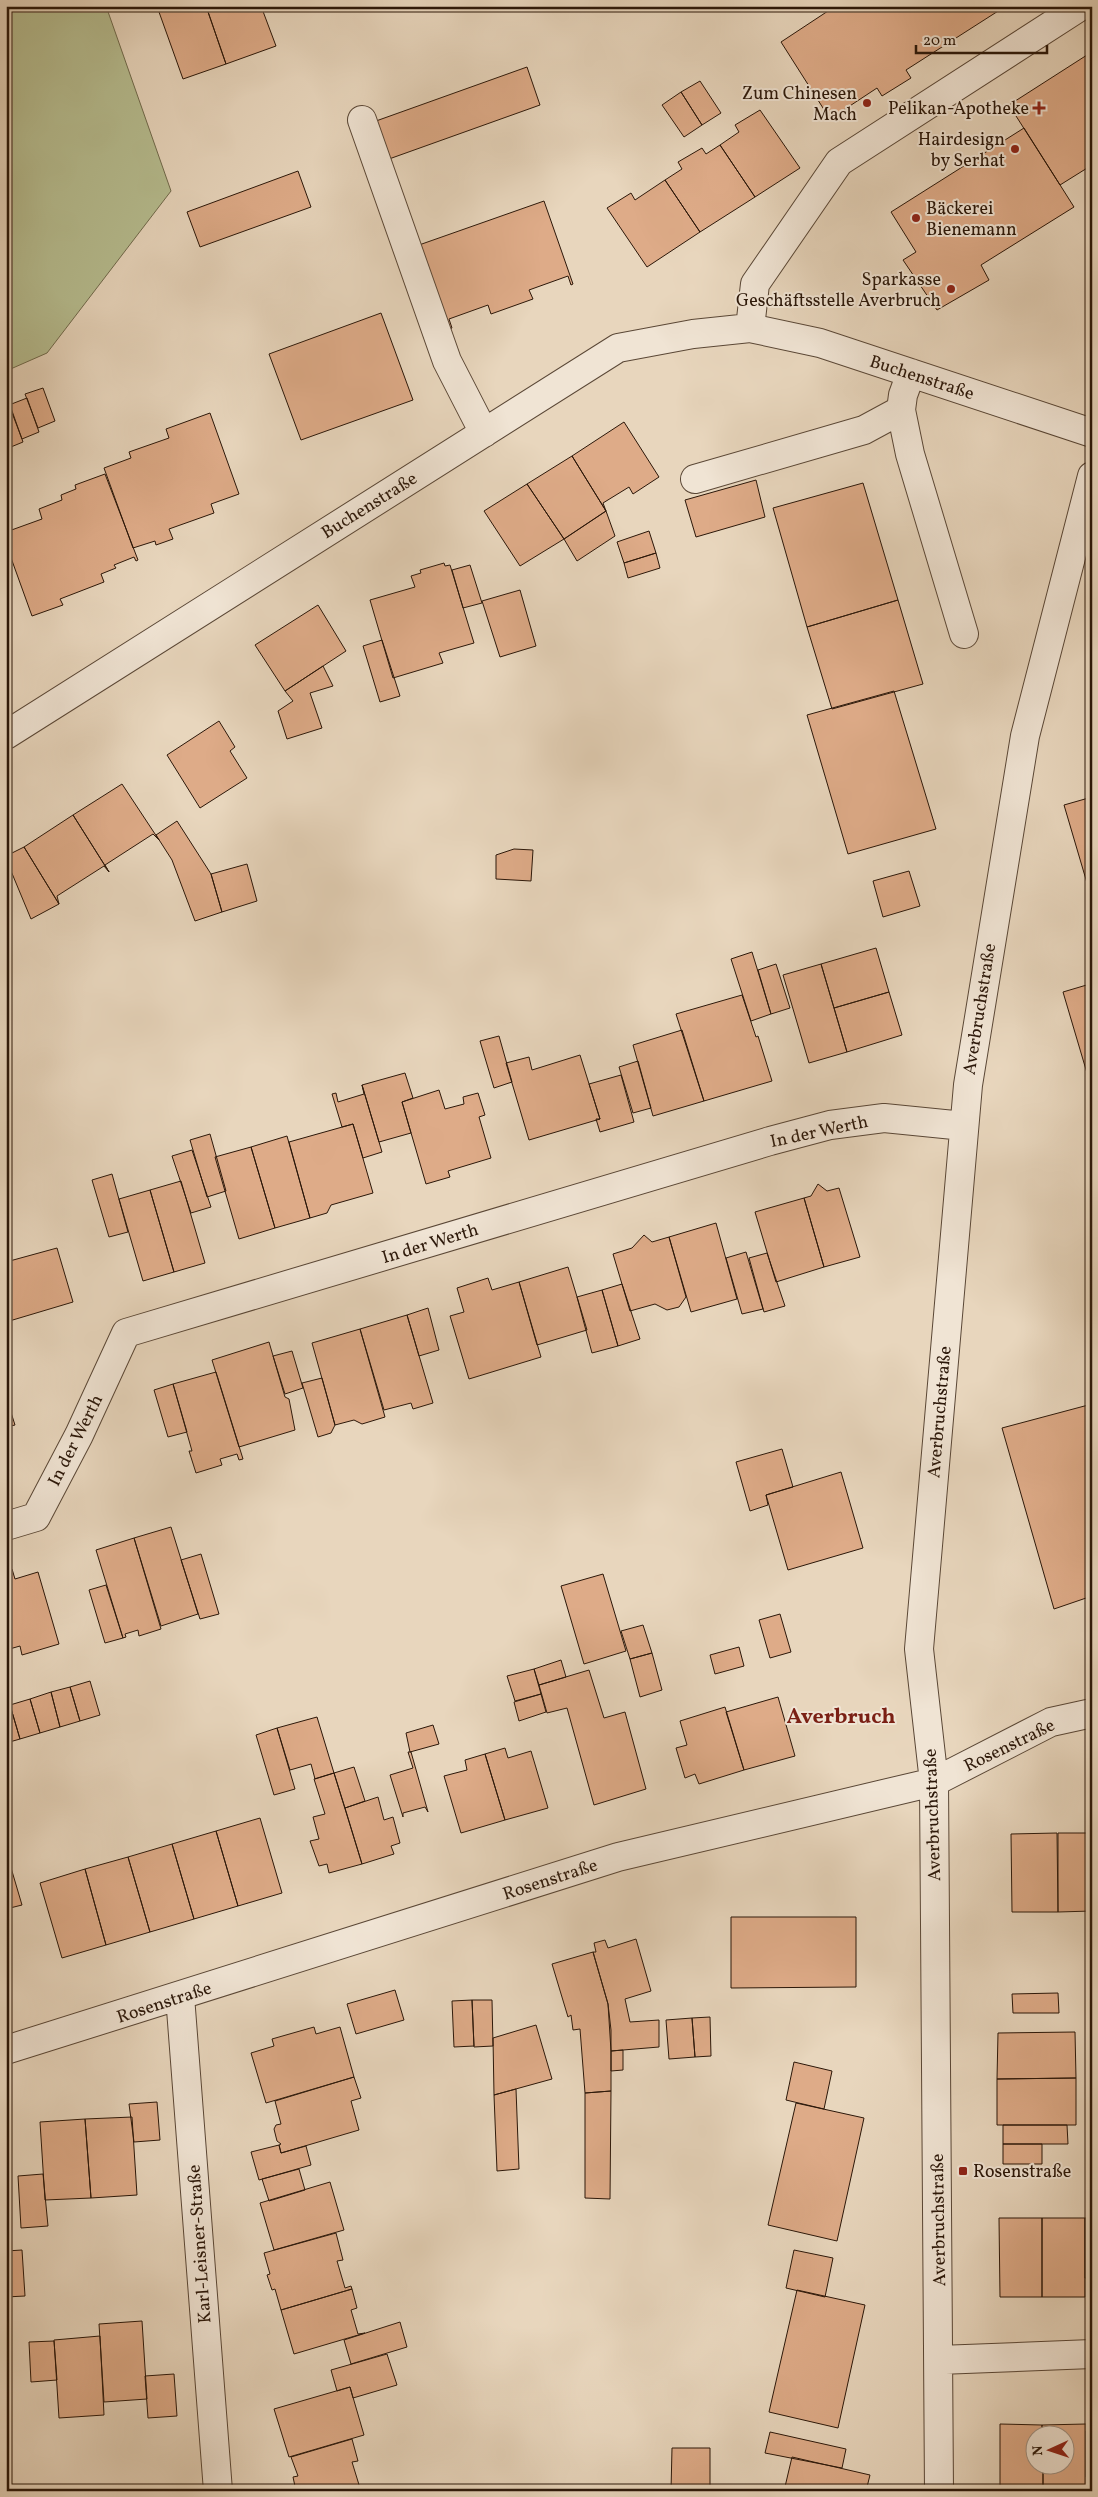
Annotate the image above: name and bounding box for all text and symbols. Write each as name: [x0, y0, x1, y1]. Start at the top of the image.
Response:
scale bar: [916, 22, 1047, 54]
text: 20 m: [923, 31, 956, 52]
place label: Zum Chinesen Mach: [742, 82, 857, 128]
marker: Zum Chinesen Mach: [861, 97, 873, 109]
place label: Pelikan-Apotheke: [888, 97, 1029, 122]
marker: Pelikan-Apotheke: [1033, 102, 1045, 114]
place label: Hairdesign by Serhat: [918, 128, 1005, 174]
marker: Hairdesign by Serhat: [1009, 143, 1021, 155]
place label: Bäckerei Bienemann: [926, 197, 1017, 243]
marker: Bäckerei Bienemann: [910, 212, 922, 224]
place label: Sparkasse Geschäftsstelle Averbruch: [736, 268, 941, 314]
marker: Sparkasse Geschäftsstelle Averbruch: [945, 283, 957, 295]
street label: Buchenstraße: [866, 350, 977, 407]
street label: Buchenstraße: [317, 467, 423, 546]
street label: Averbruchstraße: [958, 942, 1003, 1077]
street label: In der Werth: [768, 1110, 871, 1155]
street label: In der Werth: [379, 1218, 482, 1271]
street label: Averbruchstraße: [922, 1345, 959, 1479]
street label: In der Werth: [43, 1390, 110, 1491]
district label: Averbruch: [786, 1702, 896, 1733]
street label: Rosenstraße: [960, 1714, 1059, 1779]
street label: Averbruchstraße: [919, 1748, 948, 1882]
street label: Rosenstraße: [500, 1853, 601, 1908]
street label: Rosenstraße: [114, 1976, 215, 2031]
street label: Averbruchstraße: [926, 2153, 953, 2287]
place label: Rosenstraße: [973, 2160, 1071, 2185]
street label: Karl-Leisner-Straße: [182, 2164, 219, 2324]
marker: Rosenstraße: [957, 2165, 969, 2177]
north arrow: [1026, 2424, 1076, 2474]
text: N: [1029, 2445, 1048, 2456]

